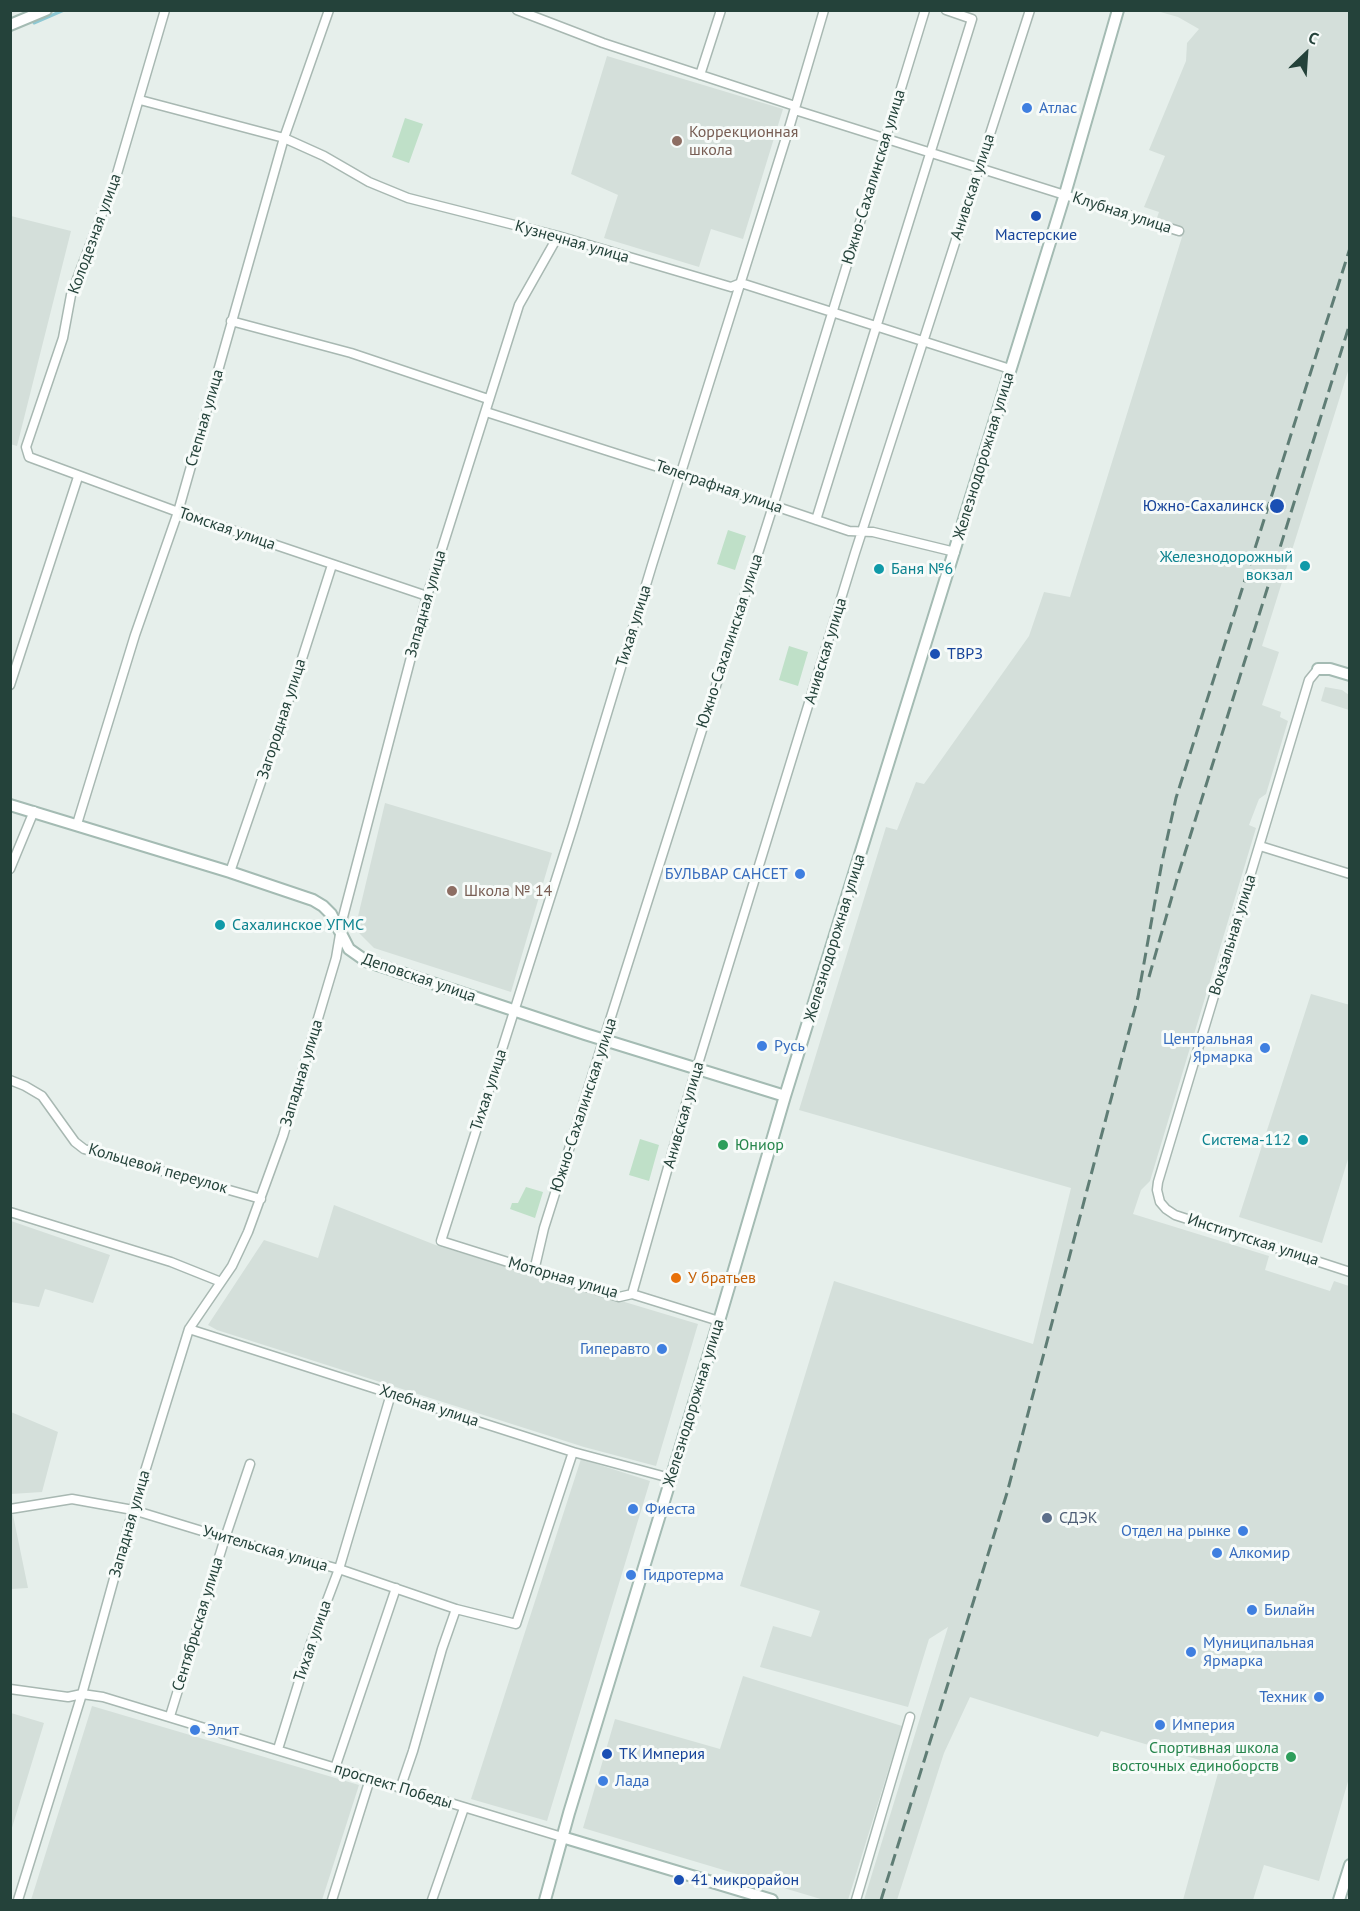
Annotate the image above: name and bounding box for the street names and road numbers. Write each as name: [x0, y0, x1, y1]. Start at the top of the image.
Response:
street label: Южно-Сахалинская улица: [838, 87, 910, 267]
street label: Анивская улица: [947, 132, 999, 242]
street label: Колодезная улица: [64, 171, 126, 297]
street label: Клубная улица: [1070, 188, 1174, 238]
street label: Кузнечная улица: [513, 217, 631, 267]
street label: Степная улица: [182, 367, 228, 469]
street label: Железнодорожная улица: [949, 370, 1019, 542]
street label: Телеграфная улица: [653, 456, 785, 518]
street label: Томская улица: [176, 503, 278, 555]
street label: Западная улица: [401, 548, 451, 660]
street label: Южно-Сахалинская улица: [693, 552, 767, 730]
street label: Тихая улица: [612, 583, 656, 669]
street label: Анивская улица: [801, 596, 851, 706]
street label: Загородная улица: [253, 656, 311, 782]
street label: Железнодорожная улица: [800, 852, 870, 1024]
street label: Вокзальная улица: [1206, 872, 1260, 998]
street label: Деповская улица: [360, 950, 478, 1006]
street label: Южно-Сахалинская улица: [547, 1016, 621, 1194]
street label: Западная улица: [277, 1017, 327, 1129]
street label: Тихая улица: [467, 1047, 511, 1133]
street label: Анивская улица: [660, 1059, 708, 1171]
street label: Кольцевой переулок: [86, 1140, 230, 1198]
street label: Институтская улица: [1185, 1210, 1321, 1270]
street label: Моторная улица: [506, 1253, 620, 1303]
street label: Железнодорожная улица: [659, 1317, 729, 1489]
street label: Хлебная улица: [377, 1381, 481, 1431]
street label: Западная улица: [105, 1468, 155, 1580]
street label: Учительская улица: [200, 1522, 330, 1576]
street label: Сентябрьская улица: [168, 1555, 228, 1693]
street label: Тихая улица: [290, 1598, 336, 1684]
street label: проспект Победы: [332, 1759, 454, 1813]

